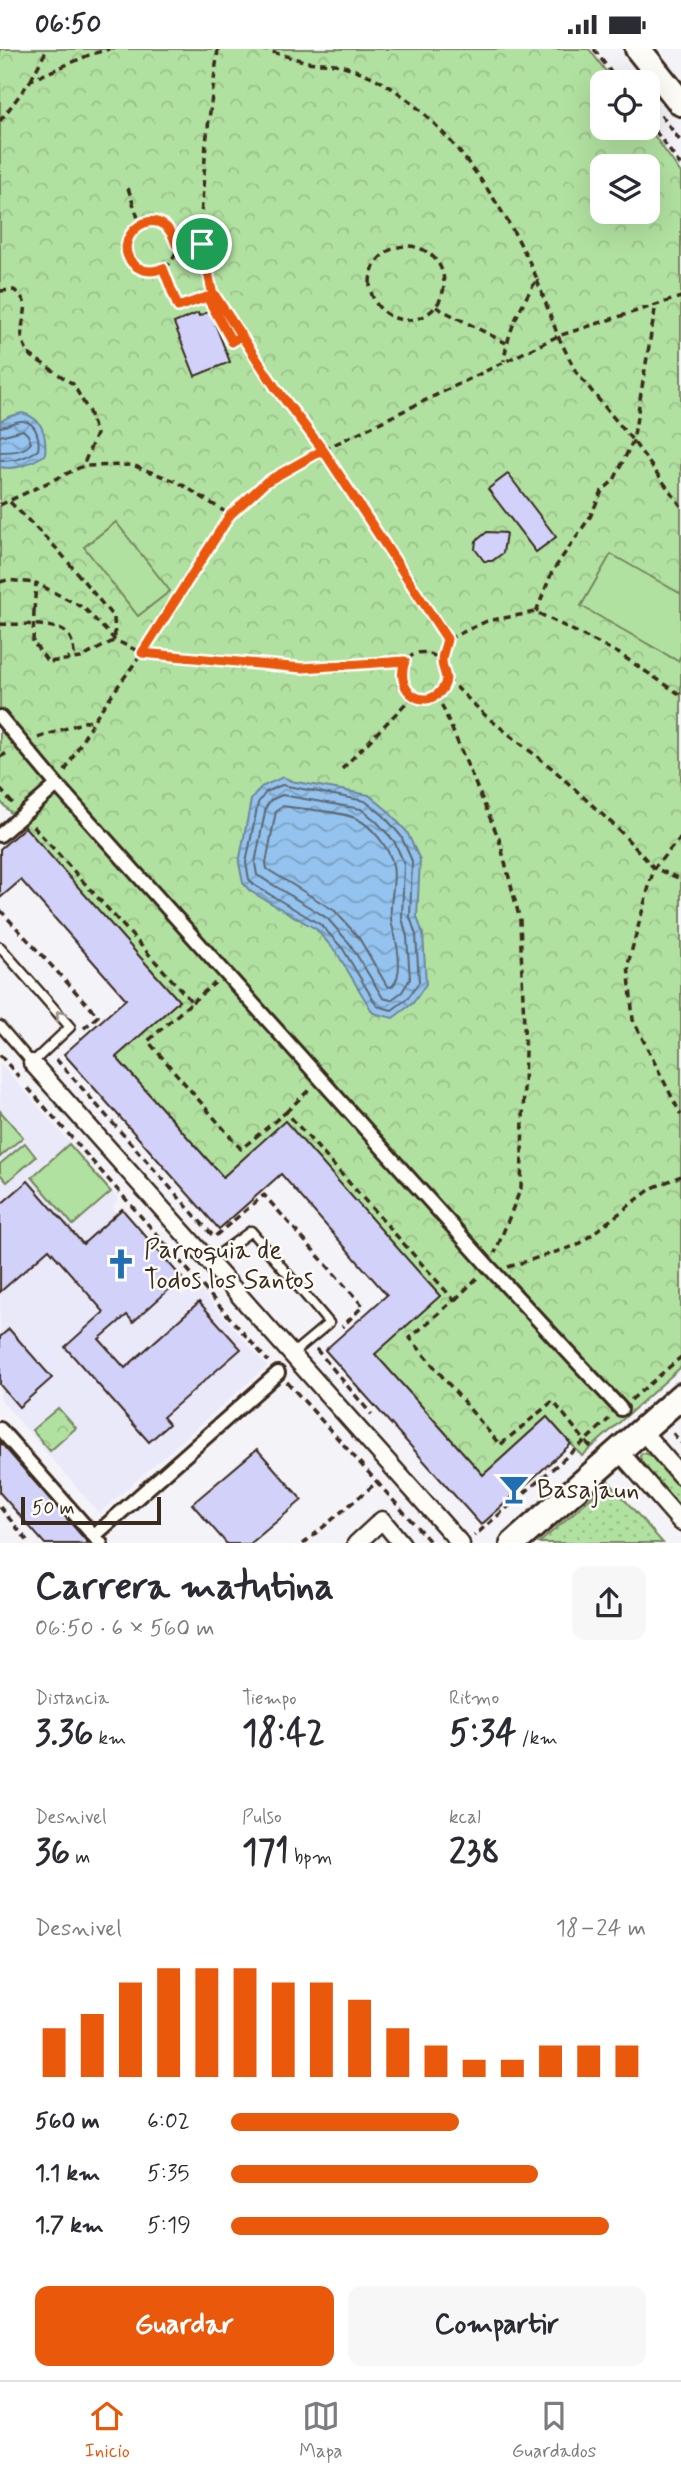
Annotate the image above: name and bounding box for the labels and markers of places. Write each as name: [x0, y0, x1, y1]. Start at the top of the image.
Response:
pin: [172, 214, 232, 274]
place label: Parroquia de Todos los Santos: [144, 1234, 314, 1298]
church icon: Parroquia de Todos los Santos: [104, 1247, 138, 1281]
bar icon: Basajaun: [497, 1472, 531, 1506]
place label: Basajaun: [537, 1474, 639, 1508]

